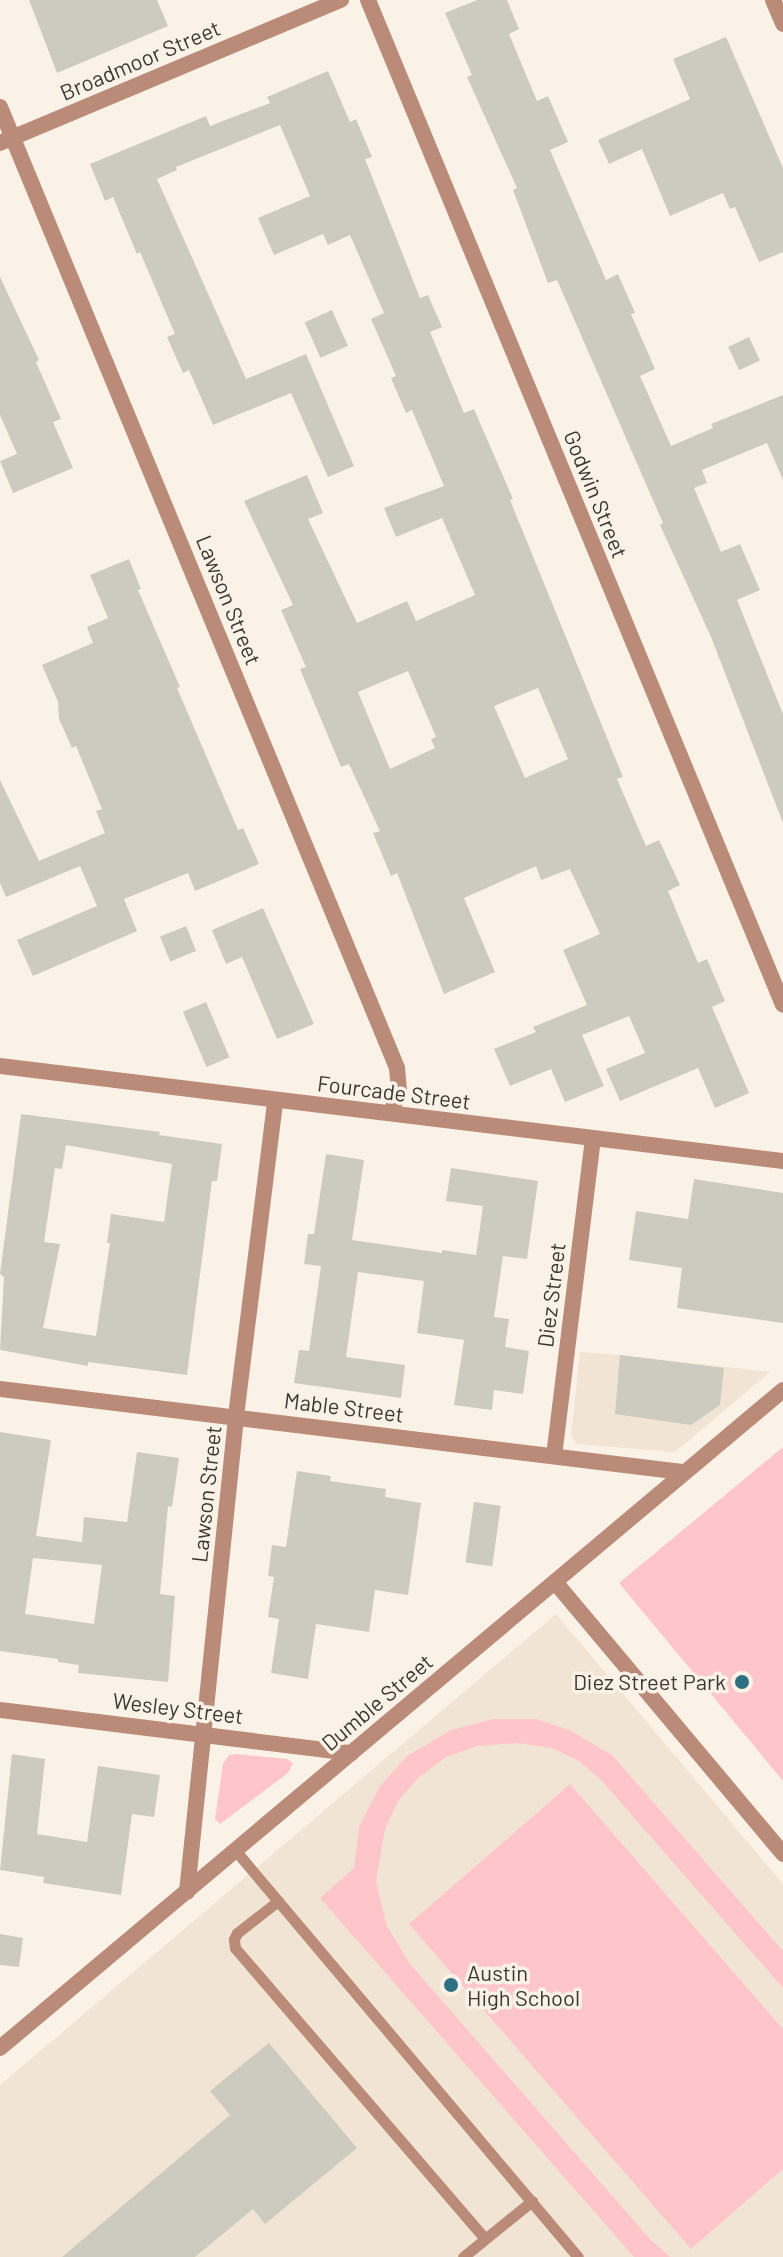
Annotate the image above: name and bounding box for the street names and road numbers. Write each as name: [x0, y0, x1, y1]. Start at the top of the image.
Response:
street label: Broadmoor Street: [56, 14, 224, 106]
street label: Godwin Street: [558, 426, 634, 562]
street label: Lawson Street: [191, 531, 267, 669]
street label: Fourcade Street: [316, 1070, 472, 1114]
street label: Diez Street: [531, 1241, 571, 1349]
street label: Mable Street: [283, 1387, 405, 1427]
street label: Lawson Street: [186, 1424, 226, 1564]
street label: Dumble Street: [316, 1648, 438, 1756]
street label: Wesley Street: [111, 1687, 245, 1729]

